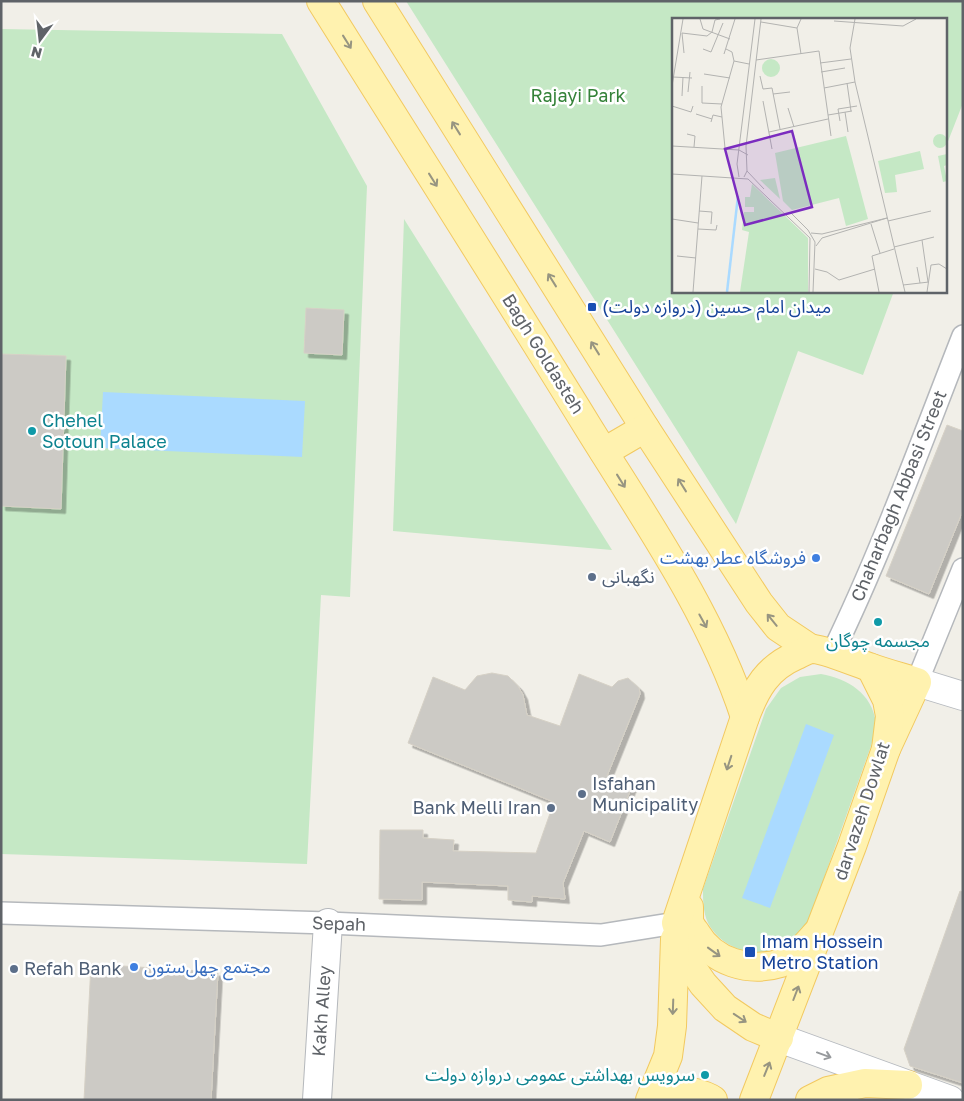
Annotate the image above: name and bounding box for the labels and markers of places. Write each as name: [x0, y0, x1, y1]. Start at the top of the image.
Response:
place label: میدان امام حسین (دروازه دولت): [602, 295, 831, 321]
marker: میدان امام حسین (دروازه دولت): [586, 301, 598, 313]
place label: Chehel Sotoun Palace: [42, 409, 167, 452]
marker: Chehel Sotoun Palace: [26, 425, 38, 437]
place label: فروشگاه عطر بهشت: [660, 546, 806, 569]
marker: فروشگاه عطر بهشت: [810, 552, 822, 564]
place label: نگهبانی: [602, 565, 655, 588]
marker: نگهبانی: [586, 571, 598, 583]
marker: مجسمه چوگان: [872, 616, 884, 628]
place label: مجسمه چوگان: [826, 629, 930, 652]
place label: Isfahan Municipality: [592, 772, 698, 815]
marker: Isfahan Municipality: [576, 788, 588, 800]
place label: Bank Melli Iran: [413, 796, 541, 818]
marker: Bank Melli Iran: [545, 802, 557, 814]
place label: Imam Hossein Metro Station: [761, 930, 883, 973]
marker: Imam Hossein Metro Station: [743, 945, 757, 959]
place label: مجتمع چهل‌ستون: [144, 955, 271, 981]
place label: Refah Bank: [24, 957, 122, 979]
marker: مجتمع چهل‌ستون: [128, 961, 140, 973]
marker: Refah Bank: [8, 963, 20, 975]
place label: سرویس بهداشتی عمومی دروازه دولت: [425, 1063, 695, 1086]
marker: سرویس بهداشتی عمومی دروازه دولت: [699, 1069, 711, 1081]

